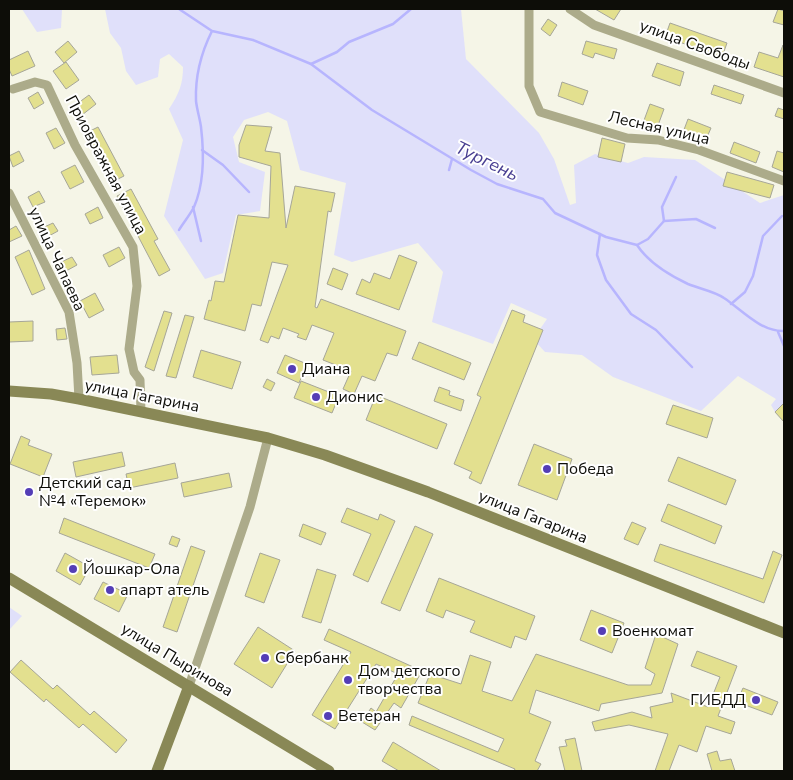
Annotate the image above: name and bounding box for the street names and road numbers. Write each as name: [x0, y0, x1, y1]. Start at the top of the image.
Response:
street label: улица Свободы: [636, 15, 754, 75]
street label: Приовражная улица: [60, 91, 152, 239]
street label: Лесная улица: [606, 106, 712, 150]
street label: улица Чапаева: [23, 204, 91, 314]
street label: улица Гагарина: [83, 374, 201, 418]
street label: улица Гагарина: [475, 485, 591, 549]
street label: улица Пыринова: [117, 618, 237, 702]

